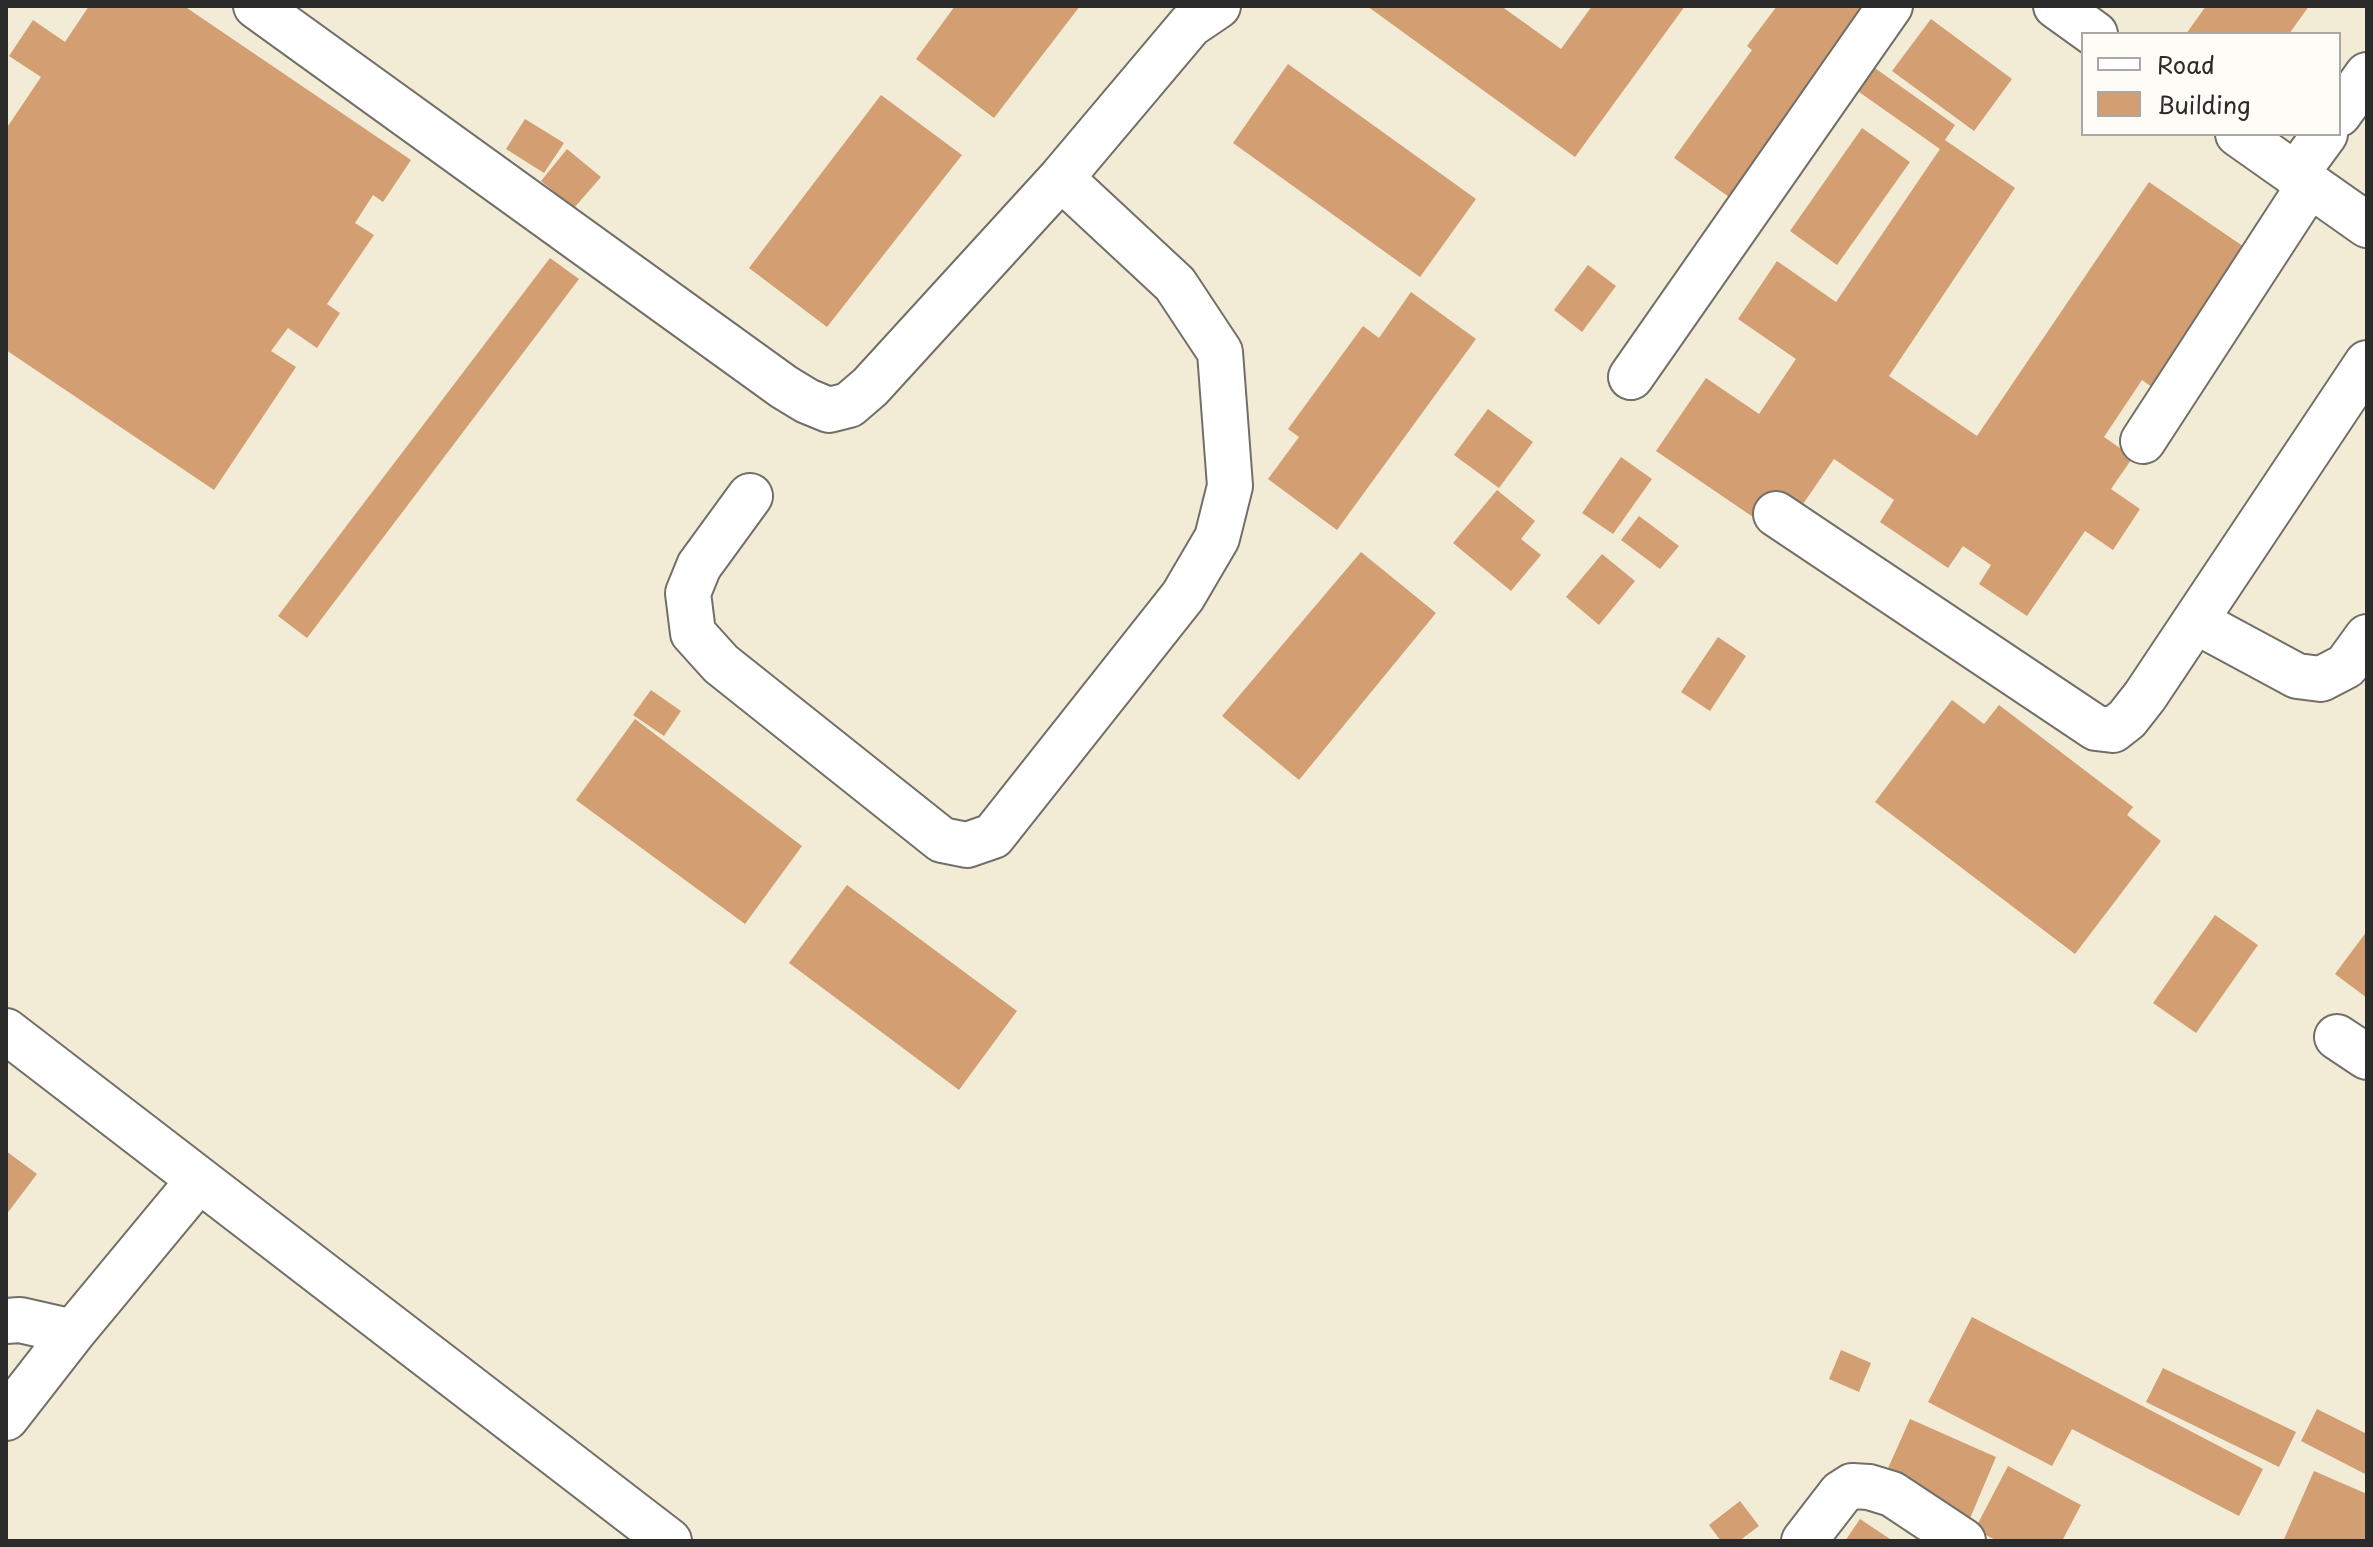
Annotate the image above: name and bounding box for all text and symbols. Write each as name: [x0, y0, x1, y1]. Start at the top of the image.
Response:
legend: [2081, 32, 2341, 136]
text: Road: [2157, 46, 2215, 82]
text: Building: [2157, 86, 2251, 122]

